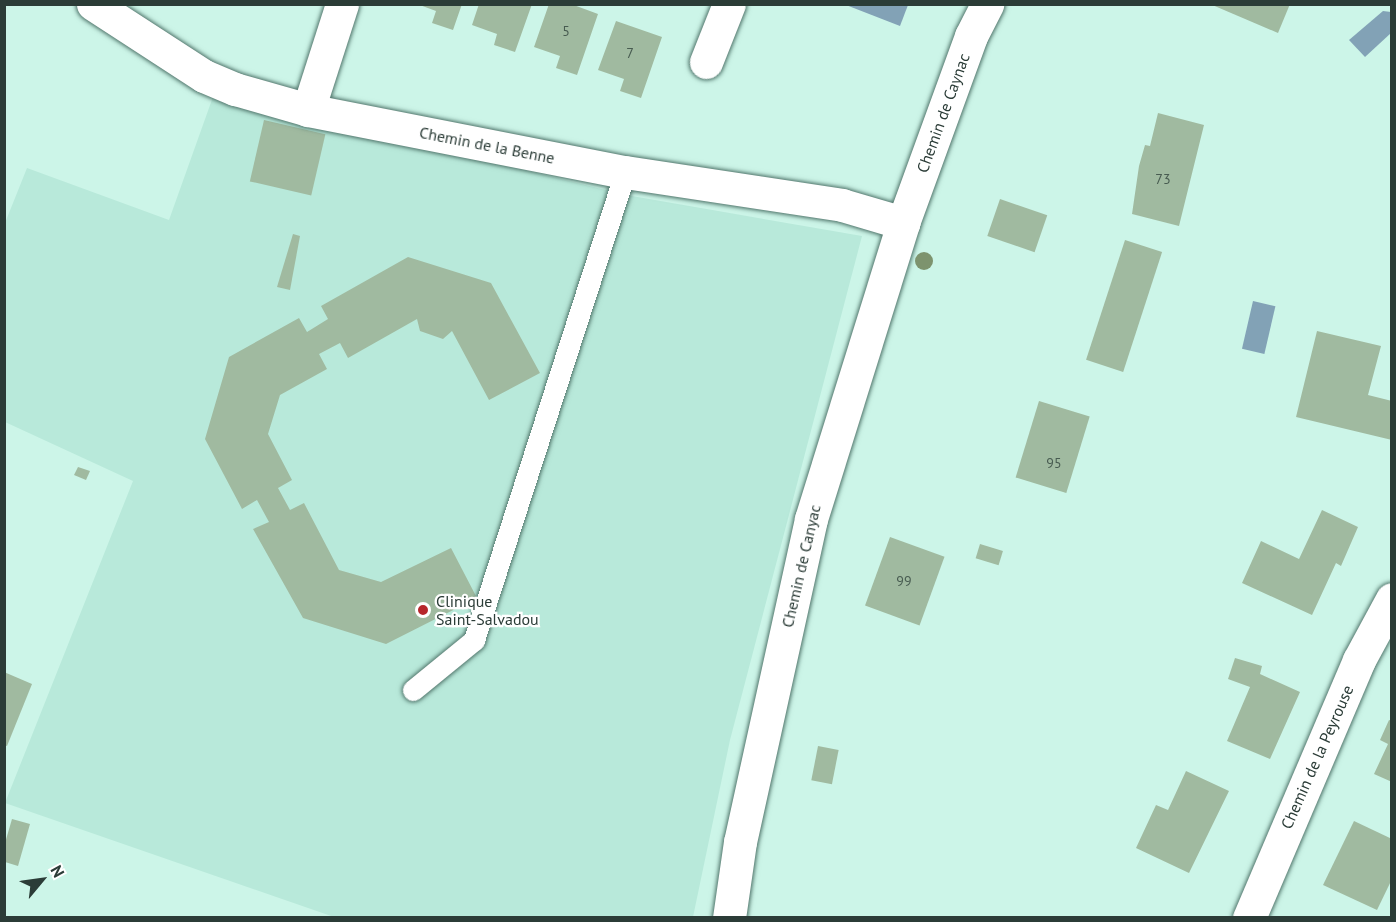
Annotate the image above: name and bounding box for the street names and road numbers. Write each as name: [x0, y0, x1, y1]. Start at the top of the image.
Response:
street label: Chemin de Caynac: [913, 51, 973, 175]
street label: Chemin de la Benne: [418, 122, 556, 168]
street label: Chemin de Canyac: [778, 503, 824, 629]
street label: Chemin de la Peyrouse: [1277, 682, 1357, 832]

